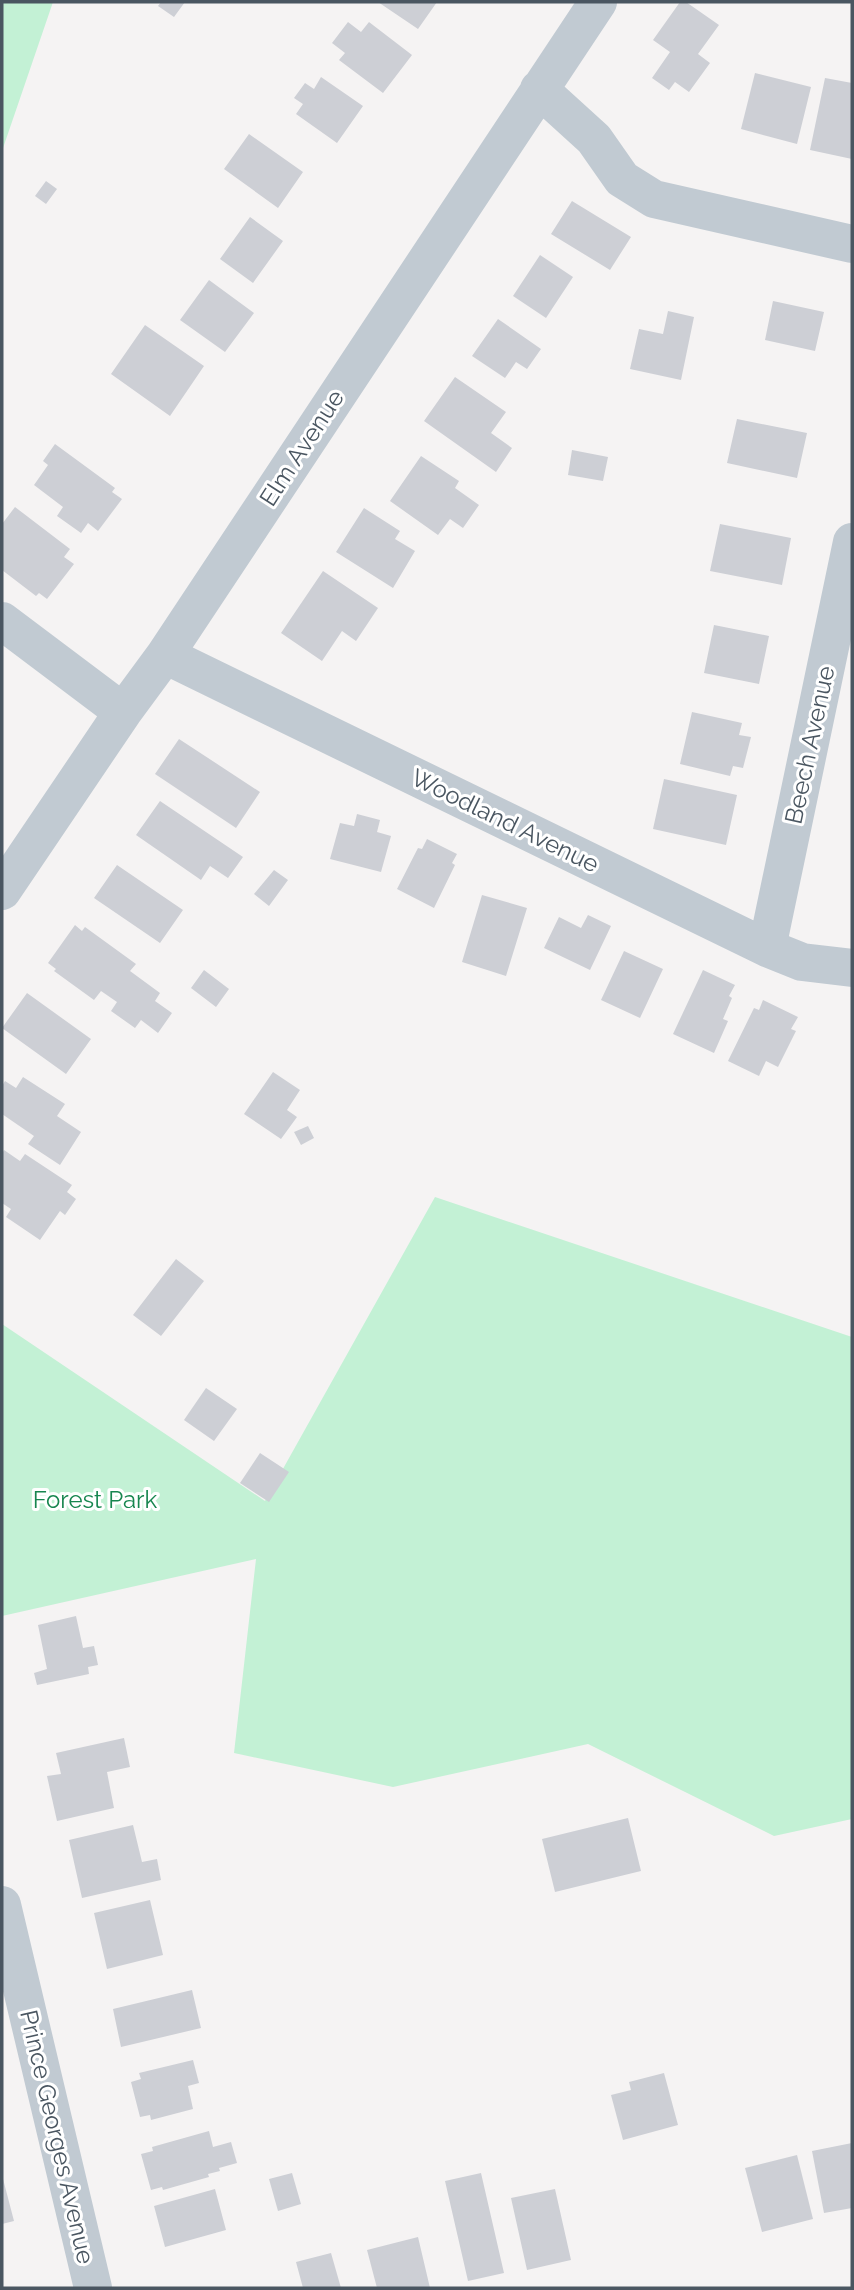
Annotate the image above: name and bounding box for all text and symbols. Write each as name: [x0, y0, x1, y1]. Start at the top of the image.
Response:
street label: Elm Avenue: [253, 384, 350, 511]
street label: Beech Avenue: [779, 663, 840, 827]
street label: Woodland Avenue: [407, 763, 604, 879]
park label: Forest Park: [33, 1485, 158, 1514]
street label: Prince Georges Avenue: [14, 2007, 101, 2267]

